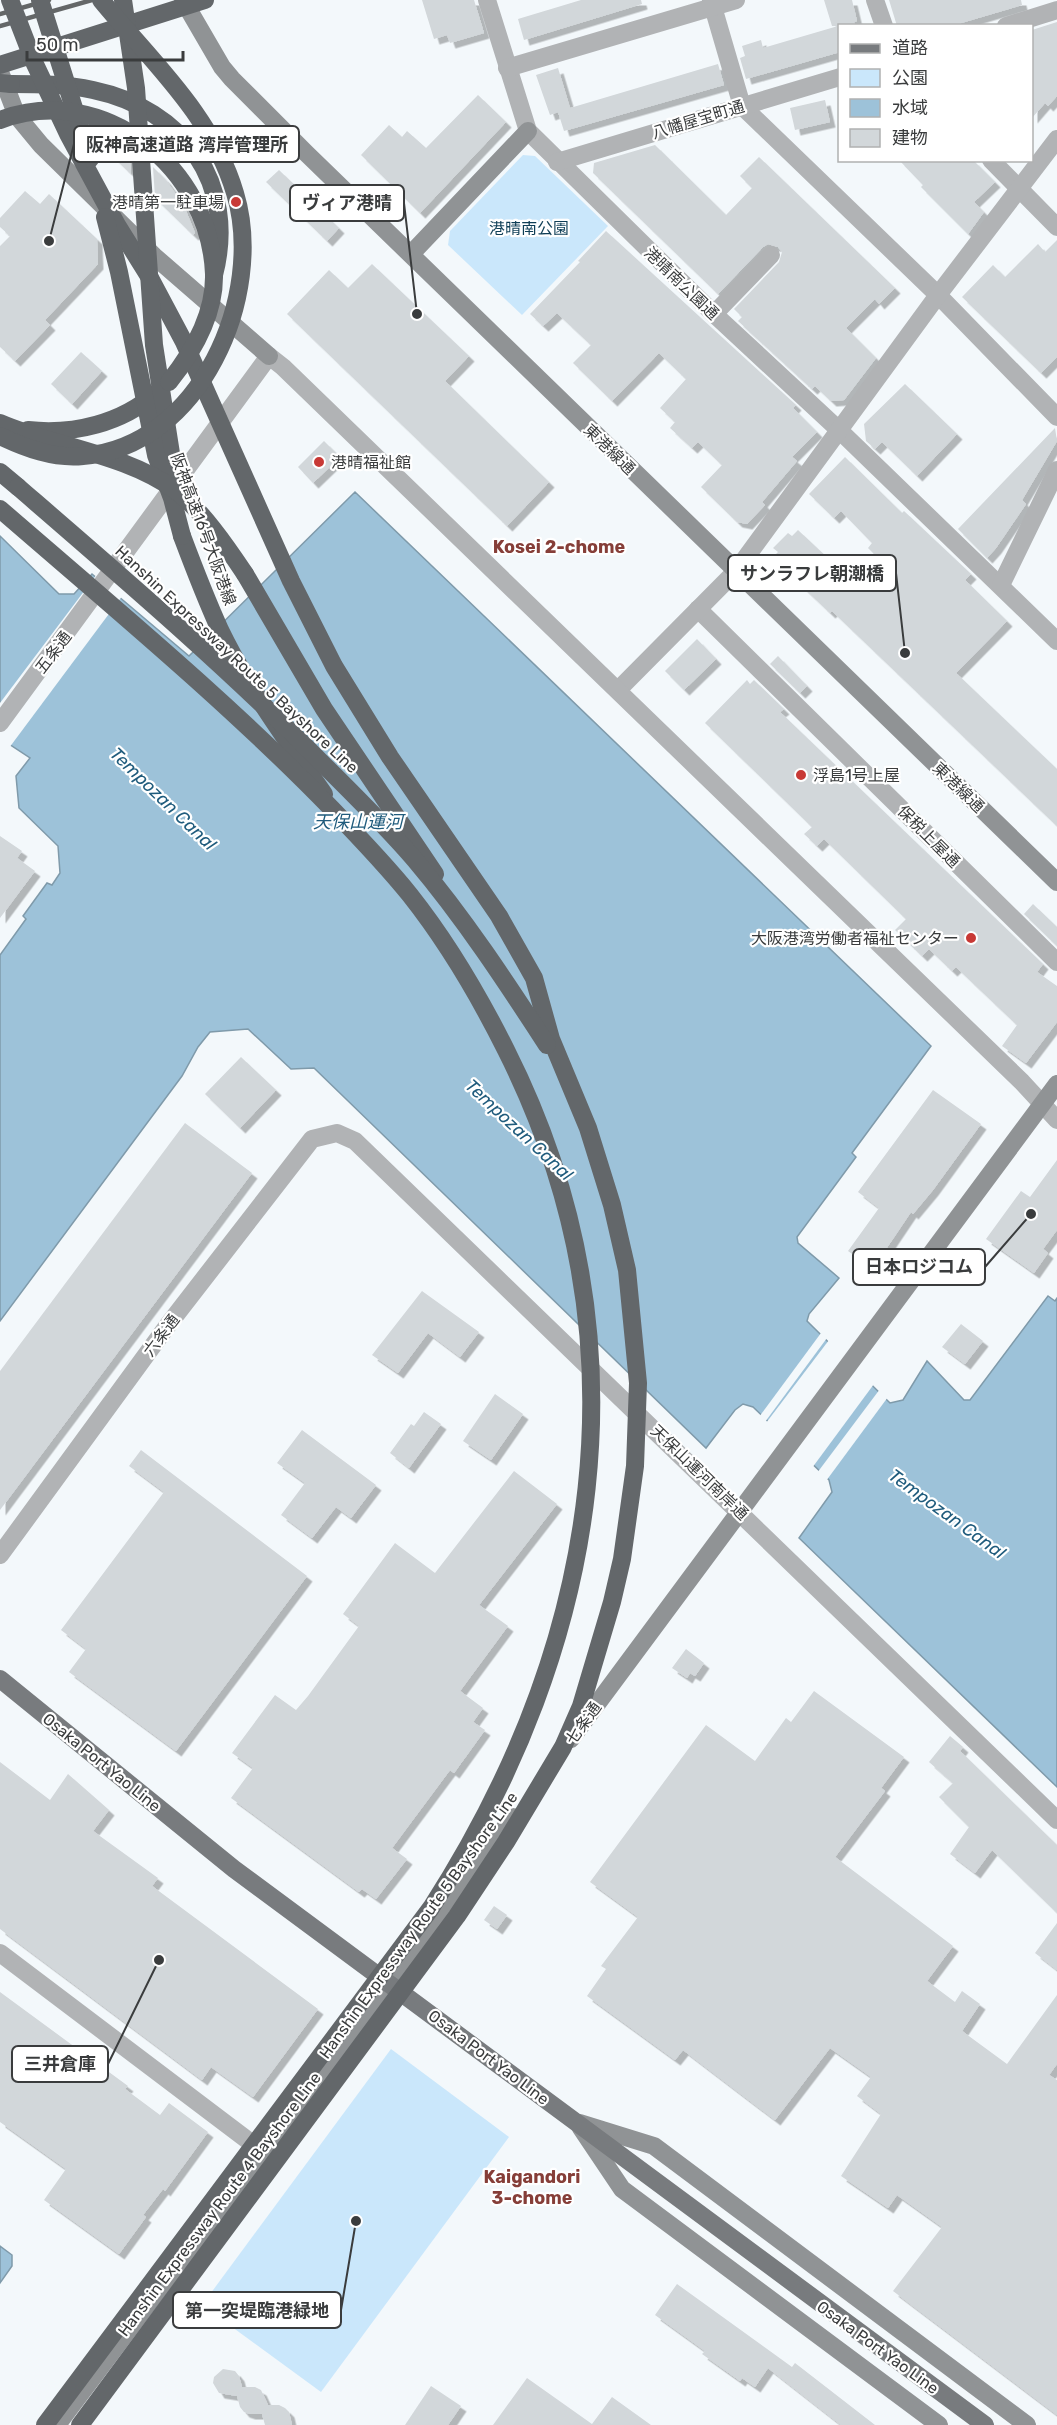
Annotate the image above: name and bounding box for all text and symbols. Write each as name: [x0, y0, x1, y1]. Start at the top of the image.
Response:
scale bar: [27, 24, 183, 62]
legend: [838, 24, 1033, 162]
text: 50 m: [36, 34, 79, 56]
text: 道路: [892, 37, 928, 59]
text: 公園: [892, 67, 928, 89]
street label: 八幡屋宝町通: [649, 96, 747, 143]
text: 水域: [892, 97, 928, 119]
callout: 阪神高速道路 湾岸管理所: [74, 126, 299, 162]
text: 建物: [892, 127, 928, 149]
text: 阪神高速道路 湾岸管理所: [86, 134, 288, 156]
callout: ヴィア港晴: [290, 185, 404, 221]
text: ヴィア港晴: [302, 192, 392, 214]
place label: 港晴第一駐車場: [112, 193, 224, 212]
marker: 港晴第一駐車場: [229, 195, 243, 209]
park label: 港晴南公園: [489, 219, 569, 238]
street label: 港晴南公園通: [641, 243, 723, 324]
street label: 東港線通: [580, 420, 639, 478]
street label: 阪神高速16号大阪港線: [167, 451, 240, 608]
place label: 港晴福祉館: [331, 453, 411, 472]
marker: 港晴福祉館: [312, 455, 326, 469]
district label: Kosei 2-chome: [493, 536, 626, 558]
street label: Hanshin Expressway Route 5 Bayshore Line: [111, 542, 362, 777]
callout: サンラフレ朝潮橋: [728, 555, 896, 591]
text: サンラフレ朝潮橋: [740, 563, 884, 585]
street label: 五条通: [31, 627, 75, 677]
water label: Tempozan Canal: [105, 743, 221, 856]
street label: 東港線通: [929, 758, 988, 816]
place label: 浮島1号上屋: [813, 766, 900, 785]
marker: 浮島1号上屋: [794, 768, 808, 782]
street label: 保税上屋通: [894, 801, 964, 871]
water label: 天保山運河: [313, 811, 406, 833]
place label: 大阪港湾労働者福祉センター: [751, 929, 959, 948]
marker: 大阪港湾労働者福祉センター: [964, 931, 978, 945]
water label: Tempozan Canal: [461, 1074, 578, 1186]
callout: 日本ロジコム: [853, 1249, 985, 1285]
text: 日本ロジコム: [865, 1256, 973, 1278]
street label: 六条通: [139, 1310, 183, 1360]
street label: 天保山運河南岸通: [647, 1421, 752, 1524]
water label: Tempozan Canal: [884, 1464, 1010, 1564]
street label: 七条通: [562, 1698, 605, 1748]
street label: Osaka Port Yao Line: [39, 1709, 164, 1816]
street label: Hanshin Expressway Route 5 Bayshore Line: [315, 1788, 522, 2062]
street label: Osaka Port Yao Line: [425, 2006, 553, 2109]
callout: 三井倉庫: [12, 2046, 108, 2082]
text: 三井倉庫: [24, 2053, 96, 2075]
street label: Hanshin Expressway Route 4 Bayshore Line: [114, 2069, 325, 2340]
district label: Kaigandori 3-chome: [484, 2166, 580, 2209]
callout: 第一突堤臨港緑地: [173, 2292, 341, 2328]
street label: Osaka Port Yao Line: [813, 2297, 942, 2398]
text: 第一突堤臨港緑地: [185, 2300, 329, 2322]

